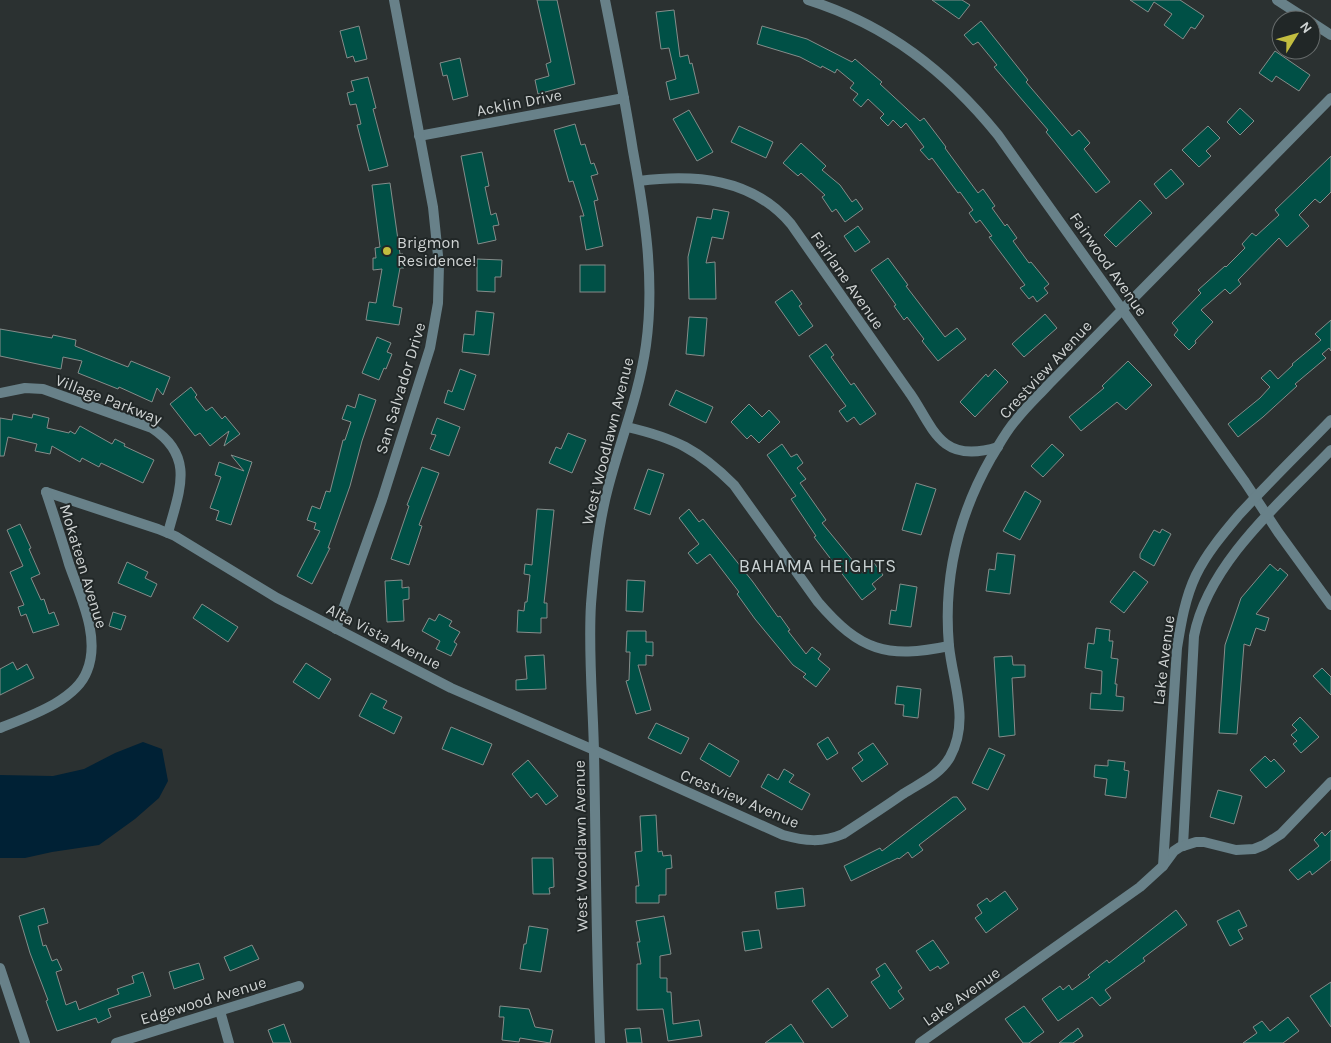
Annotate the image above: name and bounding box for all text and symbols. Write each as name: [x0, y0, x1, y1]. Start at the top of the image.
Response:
north arrow: [1271, 10, 1321, 60]
text: N: [1296, 18, 1316, 37]
street label: Acklin Drive: [475, 85, 563, 120]
street label: Fairwood Avenue: [1066, 209, 1151, 320]
street label: Fairlane Avenue: [807, 228, 888, 333]
place label: Brigmon Residence!: [397, 233, 476, 270]
marker: Brigmon Residence!: [381, 245, 393, 257]
street label: Crestview Avenue: [995, 316, 1096, 422]
street label: San Salvador Drive: [371, 320, 430, 456]
street label: West Woodlawn Avenue: [577, 355, 638, 527]
street label: Village Parkway: [53, 370, 165, 429]
street label: Mokateen Avenue: [56, 502, 111, 630]
district label: BAHAMA HEIGHTS: [739, 555, 897, 577]
street label: Alta Vista Avenue: [323, 599, 444, 673]
street label: Lake Avenue: [1149, 614, 1178, 706]
street label: West Woodlawn Avenue: [570, 760, 591, 932]
street label: Crestview Avenue: [677, 765, 802, 832]
street label: Lake Avenue: [919, 963, 1004, 1030]
street label: Edgewood Avenue: [138, 972, 268, 1029]

